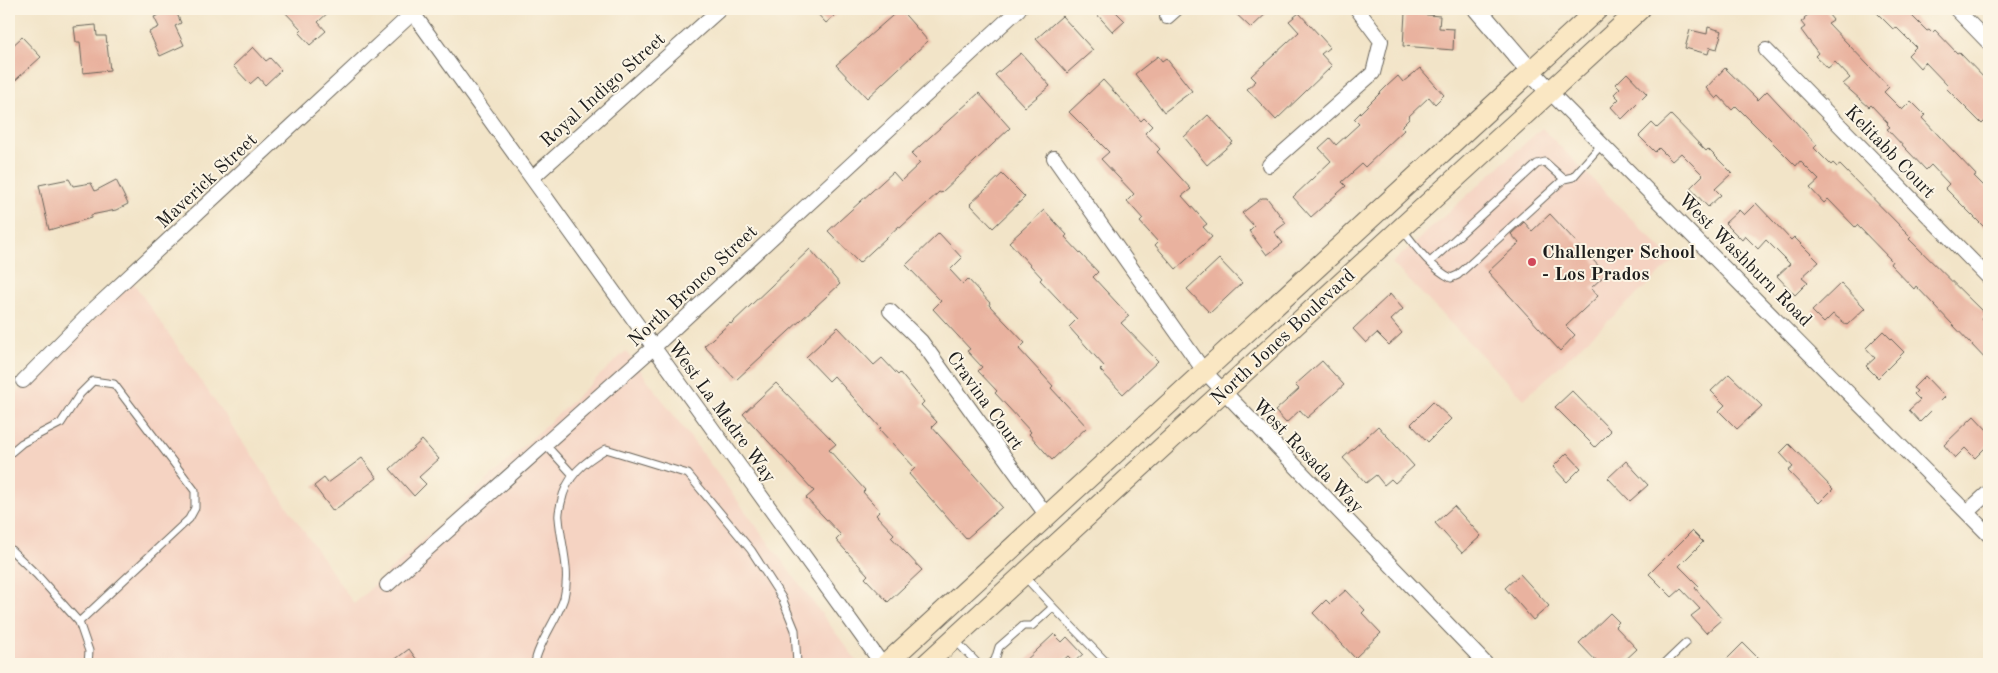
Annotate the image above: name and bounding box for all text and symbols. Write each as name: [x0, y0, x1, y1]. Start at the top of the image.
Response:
street label: Royal Indigo Street: [538, 30, 670, 152]
street label: Kelitabb Court: [1840, 103, 1938, 203]
street label: Maverick Street: [154, 131, 261, 233]
street label: West Washburn Road: [1674, 190, 1815, 331]
street label: North Bronco Street: [626, 223, 762, 351]
place label: Challenger School - Los Prados: [1542, 244, 1696, 285]
marker: Challenger School - Los Prados: [1526, 256, 1538, 268]
street label: North Jones Boulevard: [1208, 266, 1360, 409]
street label: West La Madre Way: [663, 338, 779, 487]
street label: Cravina Court: [942, 349, 1026, 454]
street label: West Rosada Way: [1248, 396, 1366, 518]

